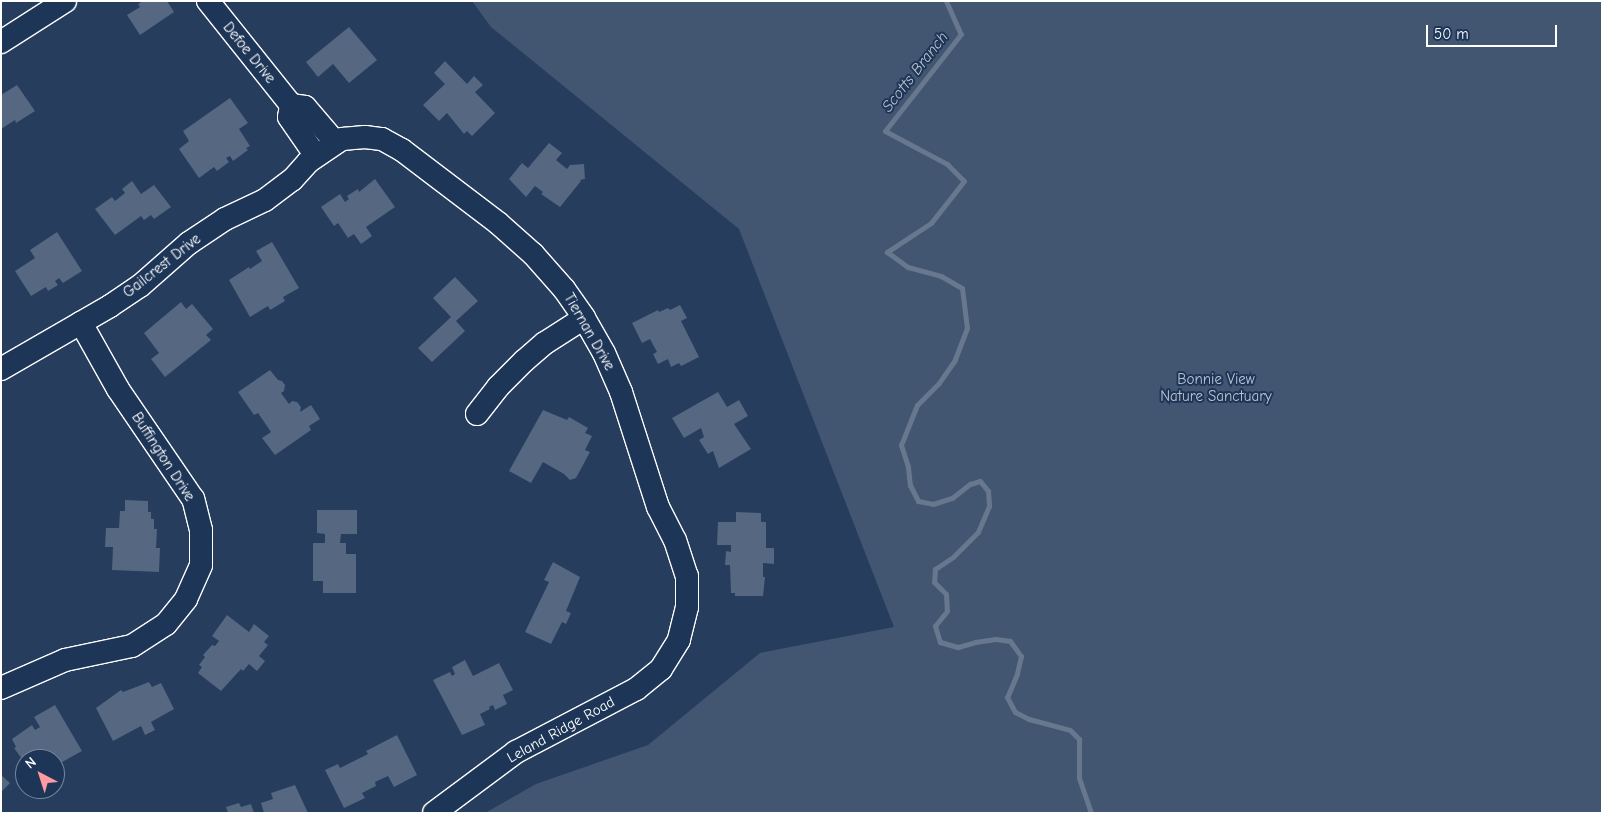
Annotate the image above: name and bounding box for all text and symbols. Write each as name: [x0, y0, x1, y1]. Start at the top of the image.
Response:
scale bar: [1428, 15, 1559, 47]
street label: Defoe Drive: [219, 19, 279, 87]
text: 50 m: [1434, 25, 1469, 43]
water label: Scotts Branch: [878, 28, 952, 116]
street label: Gailcrest Drive: [120, 230, 204, 302]
street label: Tiernan Drive: [560, 290, 618, 374]
park label: Bonnie View Nature Sanctuary: [1160, 370, 1272, 405]
street label: Buffington Drive: [128, 409, 198, 505]
street label: Leland Ridge Road: [504, 693, 618, 767]
north arrow: [15, 749, 65, 799]
text: N: [22, 753, 40, 772]

